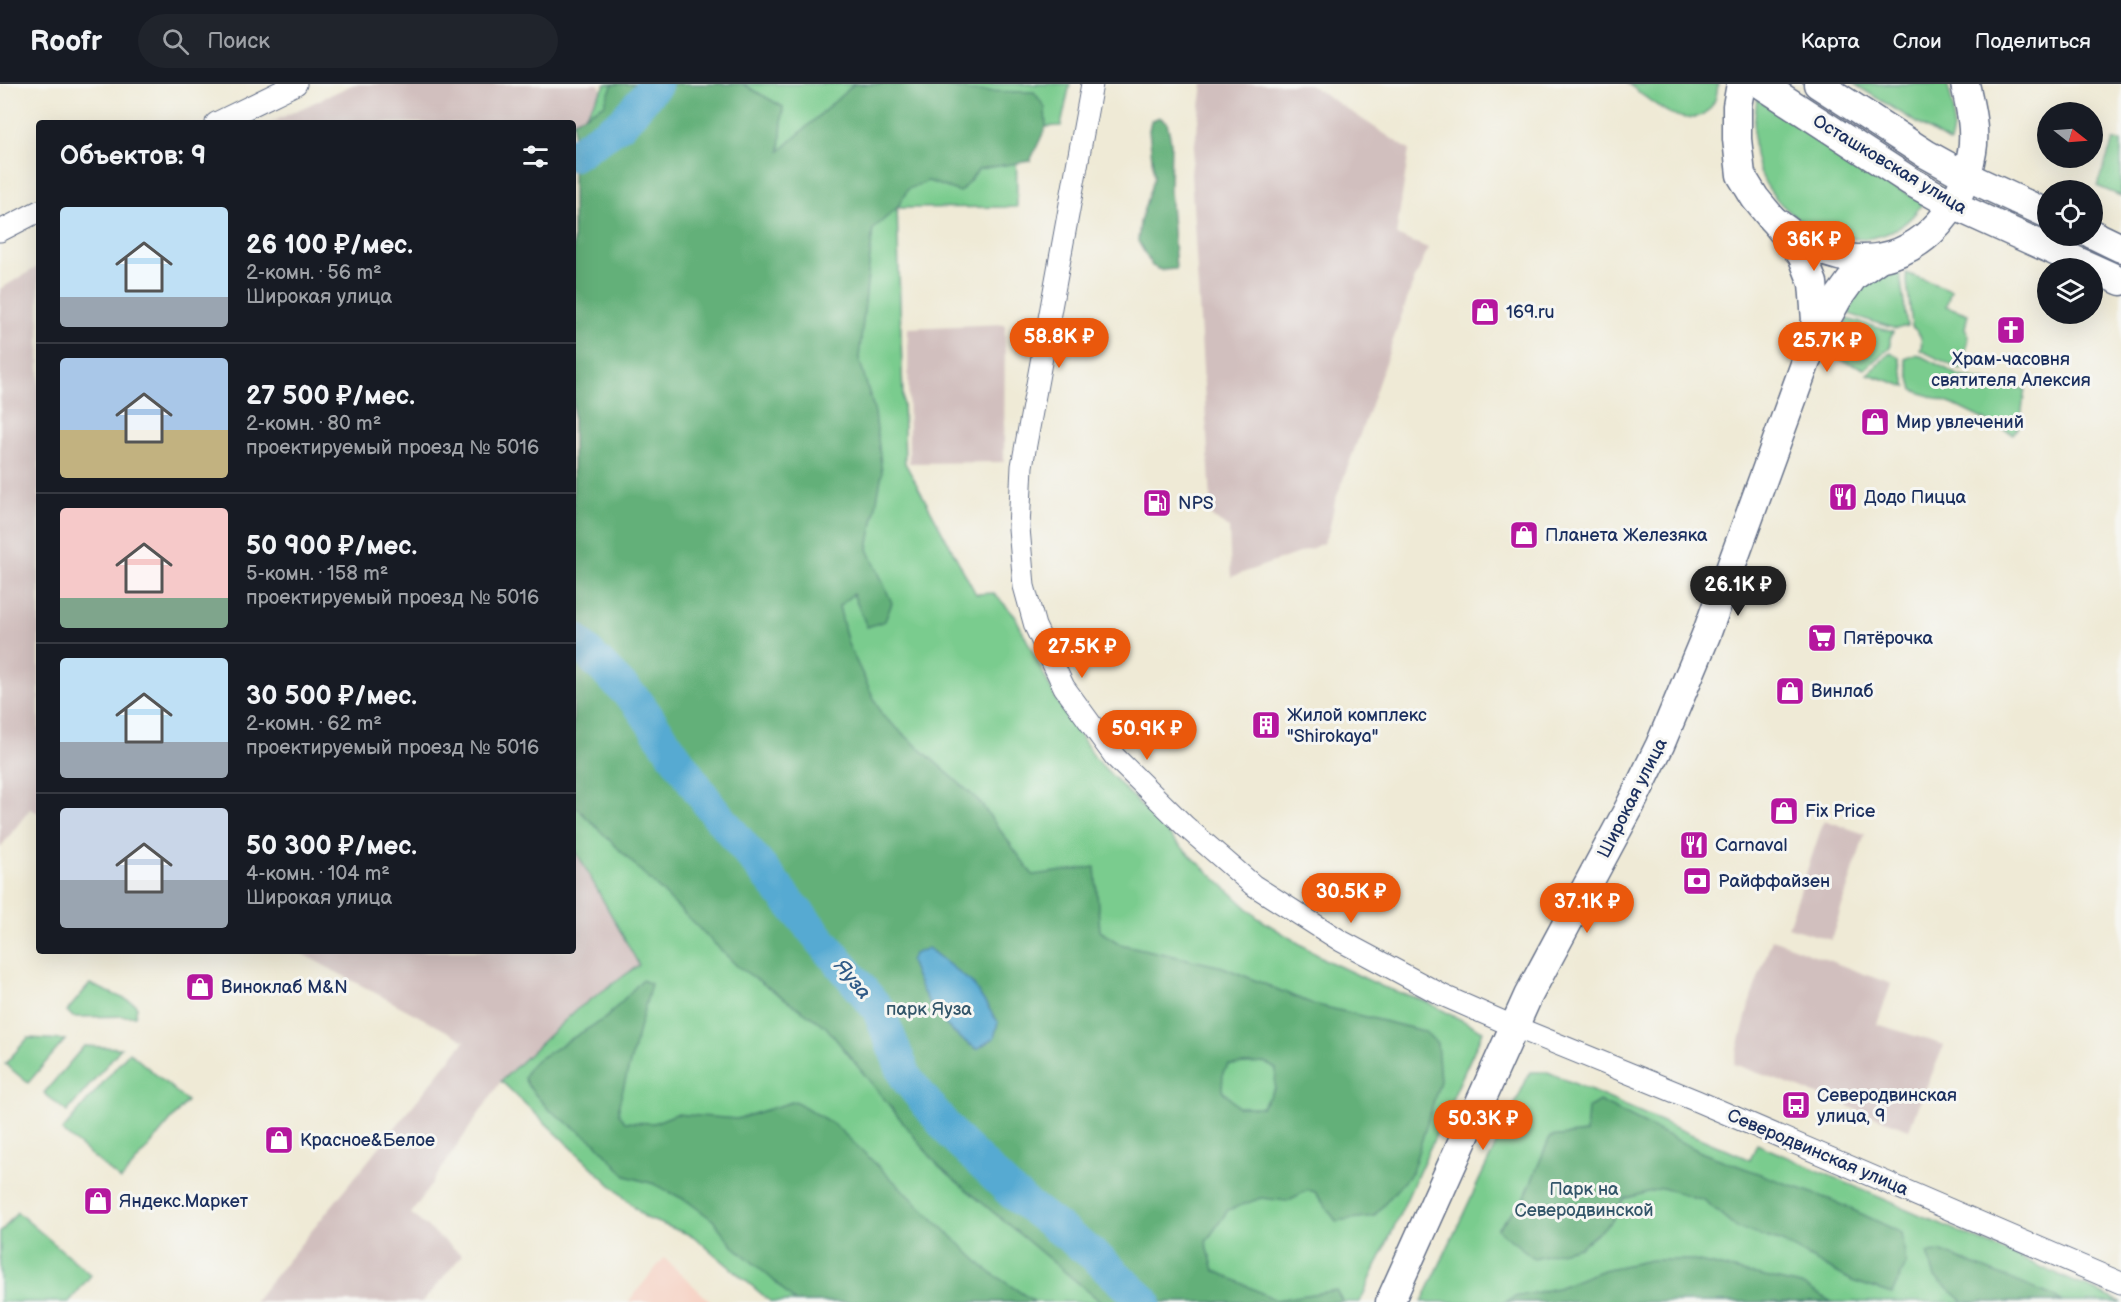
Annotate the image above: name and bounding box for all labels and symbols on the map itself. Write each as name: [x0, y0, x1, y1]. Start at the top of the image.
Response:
north arrow: [2037, 102, 2103, 168]
street label: Осташковская улица: [1809, 110, 1971, 219]
pin: 36K ₽: [1772, 221, 1856, 272]
shop icon: 169.ru: [1469, 296, 1501, 328]
place label: 169.ru: [1506, 302, 1554, 323]
church icon: Храм-часовня святителя Алексия: [1995, 314, 2027, 346]
pin: 58.8K ₽: [1004, 318, 1114, 369]
pin: 25.7K ₽: [1772, 322, 1882, 373]
place label: Храм-часовня святителя Алексия: [1931, 349, 2091, 391]
shop icon: Мир увлечений: [1859, 406, 1891, 438]
place label: Мир увлечений: [1896, 412, 2024, 433]
restaurant icon: Додо Пицца: [1827, 481, 1859, 513]
fuel station icon: NPS: [1141, 487, 1173, 519]
place label: Додо Пицца: [1864, 487, 1967, 508]
place label: NPS: [1178, 493, 1214, 514]
shop icon: Планета Железяка: [1508, 519, 1540, 551]
place label: Планета Железяка: [1545, 525, 1708, 546]
pin: 26.1K ₽: [1683, 566, 1793, 617]
supermarket icon: Пятёрочка: [1806, 622, 1838, 654]
pin: 27.5K ₽: [1027, 628, 1137, 679]
place label: Пятёрочка: [1843, 628, 1934, 649]
shop icon: Винлаб: [1774, 675, 1806, 707]
place label: Винлаб: [1811, 681, 1874, 702]
place label: Жилой комплекс "Shirokaya": [1287, 705, 1427, 747]
building icon: Жилой комплекс "Shirokaya": [1250, 709, 1282, 741]
pin: 50.9K ₽: [1092, 710, 1202, 761]
street label: Широкая улица: [1593, 735, 1672, 862]
shop icon: Fix Price: [1768, 795, 1800, 827]
place label: Fix Price: [1805, 801, 1876, 822]
restaurant icon: Carnaval: [1678, 829, 1710, 861]
place label: Carnaval: [1715, 835, 1787, 856]
bank icon: Райффайзен: [1681, 865, 1713, 897]
place label: Райффайзен: [1718, 871, 1830, 892]
pin: 30.5K ₽: [1296, 873, 1406, 924]
pin: 37.1K ₽: [1532, 883, 1642, 934]
water label: Яуза: [828, 954, 876, 1004]
shop icon: Виноклаб М&N: [184, 971, 216, 1003]
place label: Виноклаб М&N: [221, 977, 348, 998]
park label: парк Яуза: [886, 999, 972, 1020]
place label: Северодвинская улица, 9: [1817, 1085, 1957, 1127]
bus stop icon: Северодвинская улица, 9: [1780, 1089, 1812, 1121]
pin: 50.3K ₽: [1428, 1100, 1538, 1151]
street label: Северодвинская улица: [1724, 1105, 1912, 1200]
shop icon: Красное&Белое: [263, 1124, 295, 1156]
place label: Красное&Белое: [300, 1130, 435, 1151]
park label: Парк на Северодвинской: [1514, 1179, 1654, 1221]
shop icon: Яндекс.Маркет: [82, 1185, 114, 1217]
place label: Яндекс.Маркет: [119, 1191, 249, 1212]

